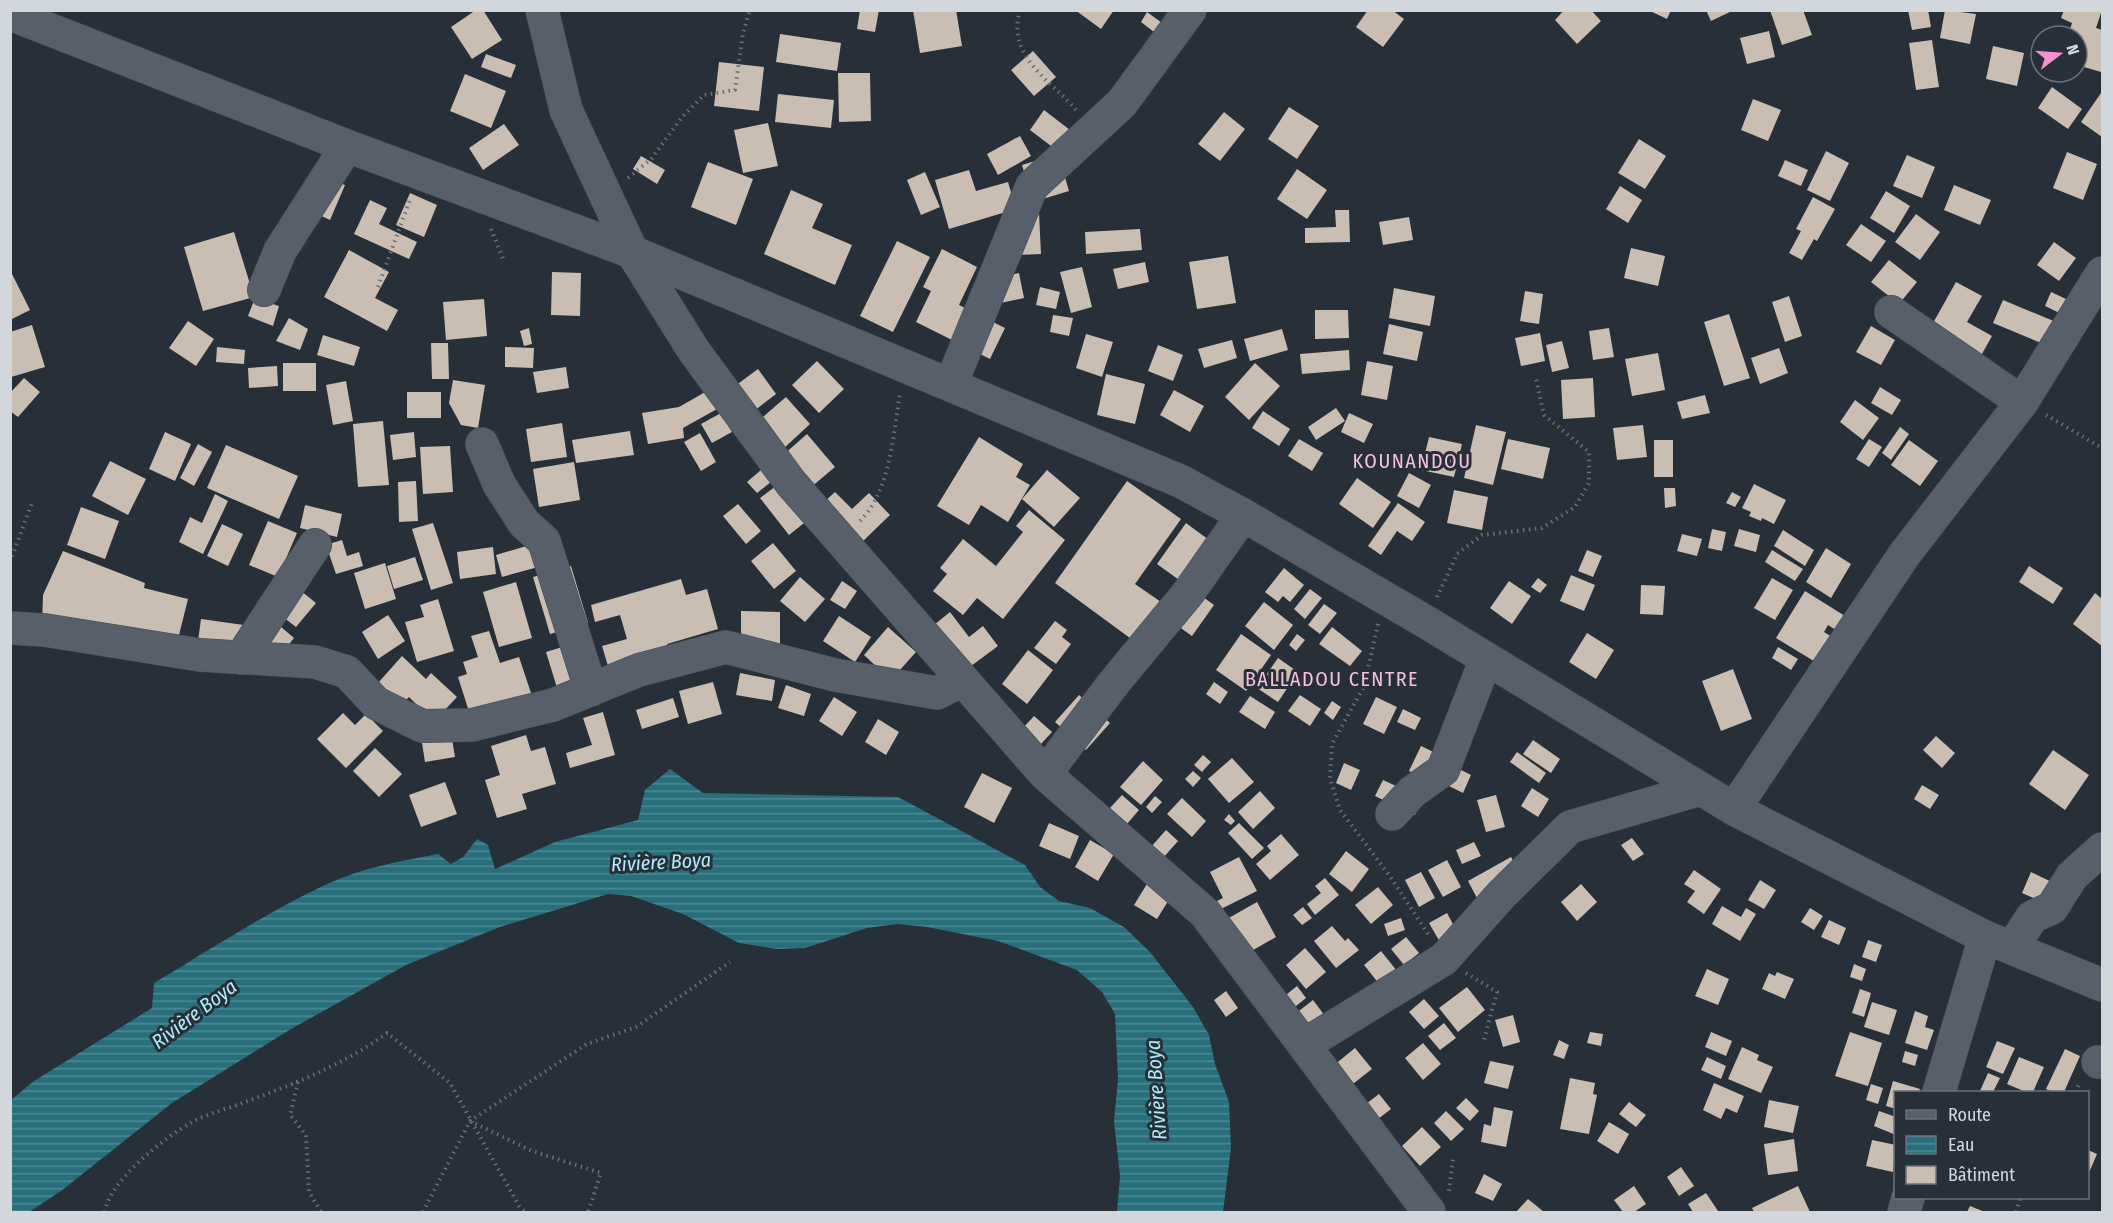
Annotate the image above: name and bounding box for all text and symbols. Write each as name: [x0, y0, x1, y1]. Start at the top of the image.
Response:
north arrow: [2029, 24, 2089, 84]
text: N: [2062, 42, 2083, 57]
district label: KOUNANDOU: [1353, 449, 1471, 473]
district label: BALLADOU CENTRE: [1245, 667, 1419, 691]
water label: Rivière Boya: [610, 847, 712, 877]
water label: Rivière Boya: [147, 974, 241, 1054]
water label: Rivière Boya: [1141, 1039, 1171, 1141]
legend: [1894, 1091, 2089, 1199]
text: Route: [1948, 1104, 1991, 1126]
text: Eau: [1948, 1134, 1974, 1156]
text: Bâtiment: [1948, 1164, 2015, 1186]

